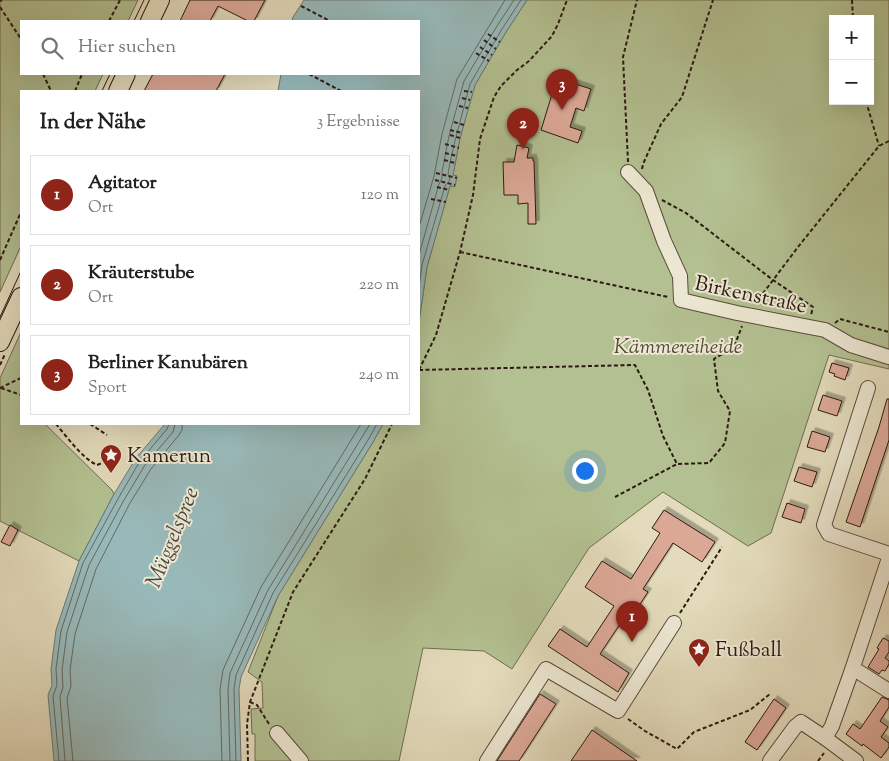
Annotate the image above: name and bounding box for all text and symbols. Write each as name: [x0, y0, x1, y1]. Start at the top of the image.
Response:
map controls: [829, 15, 874, 105]
button: +: [829, 15, 874, 60]
search box: [20, 20, 420, 75]
icon: search: [38, 34, 66, 62]
text: Hier suchen: [78, 34, 176, 61]
button: −: [829, 60, 874, 105]
pin: 3: [546, 69, 578, 110]
text: In der Nähe: [40, 108, 146, 138]
pin: 2: [507, 108, 539, 149]
text: 3 Ergebnisse: [317, 111, 400, 134]
text: Agitator: [88, 170, 157, 197]
text: 1: [54, 184, 60, 207]
text: 120 m: [361, 184, 399, 207]
text: Ort: [88, 197, 113, 220]
text: Kräuterstube: [88, 260, 194, 287]
street label: Birkenstraße: [692, 269, 809, 322]
text: 2: [53, 274, 61, 297]
text: 220 m: [359, 274, 399, 297]
text: Ort: [88, 287, 113, 310]
park label: Kämmereiheide: [614, 333, 742, 363]
text: Berliner Kanubären: [88, 350, 248, 377]
text: 3: [54, 364, 60, 387]
text: 240 m: [358, 364, 399, 387]
text: Sport: [88, 377, 127, 400]
place label: Kamerun: [127, 442, 211, 472]
place icon: Kamerun: [99, 443, 123, 474]
your location: [572, 458, 598, 484]
water label: Müggelspree: [139, 483, 209, 593]
pin: 1: [616, 601, 648, 642]
place label: Fußball: [715, 636, 782, 666]
place icon: Fußball: [687, 637, 711, 668]

